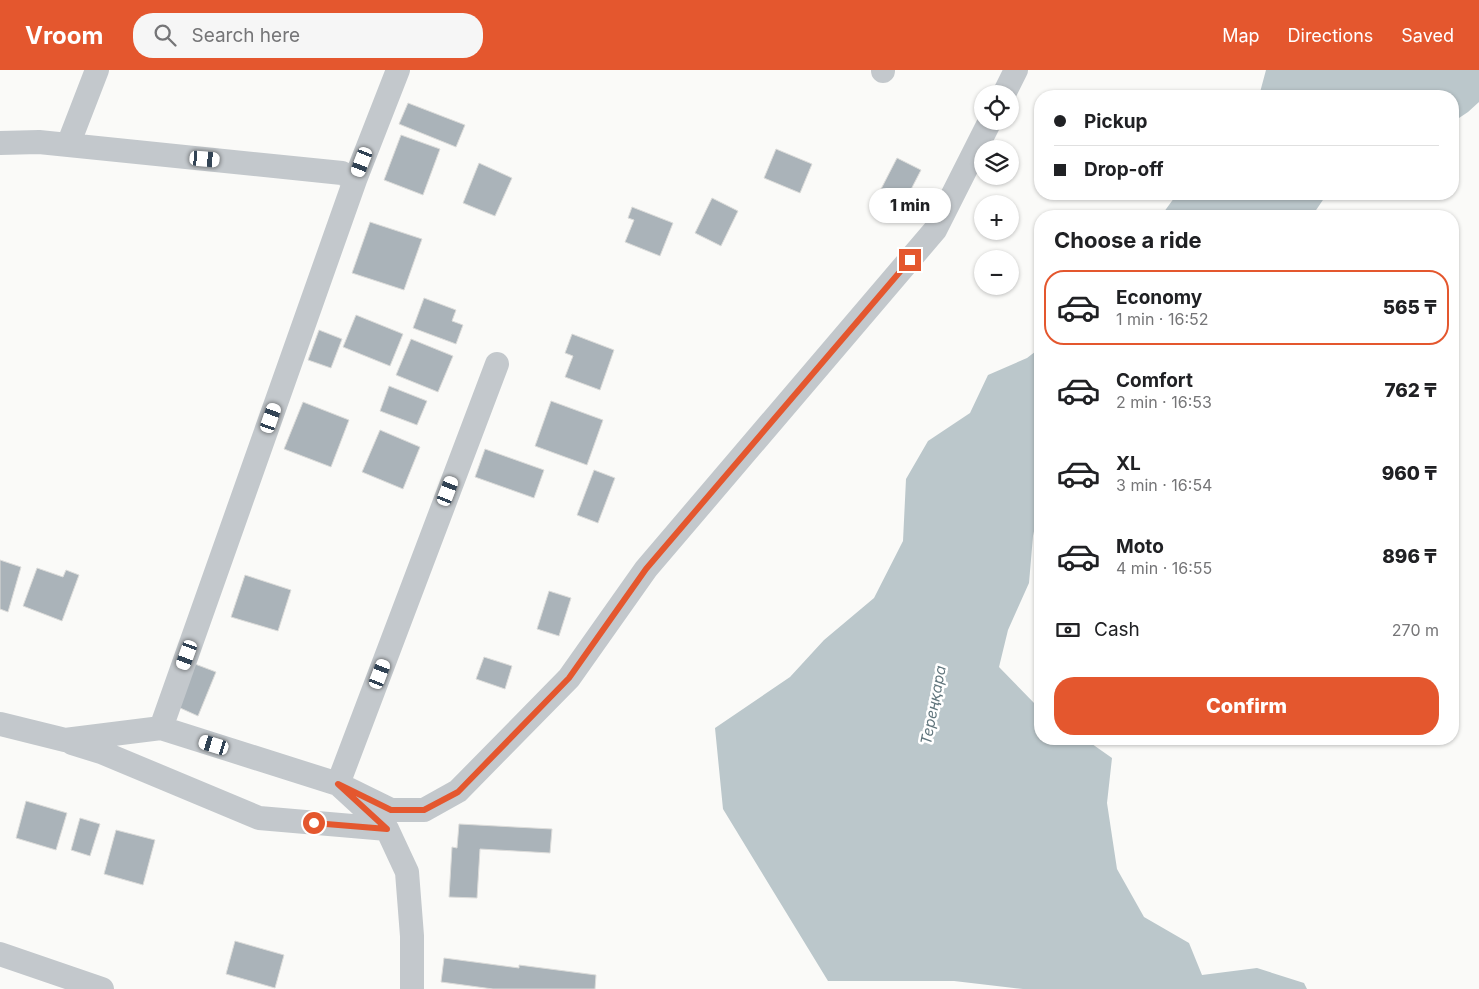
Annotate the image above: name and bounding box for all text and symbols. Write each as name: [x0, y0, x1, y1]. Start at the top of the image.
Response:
search box: [133, 13, 483, 58]
text: Vroom: [25, 21, 103, 50]
icon: search: [151, 21, 179, 49]
text: Search here: [191, 24, 300, 47]
text: Map: [1222, 25, 1260, 46]
text: Directions: [1288, 25, 1373, 46]
text: Saved: [1401, 25, 1454, 46]
map controls: [974, 85, 1019, 295]
button: locate: [974, 85, 1019, 130]
text: Pickup: [1084, 110, 1147, 133]
button: layers: [974, 140, 1019, 185]
car: [349, 145, 374, 179]
car: [189, 150, 220, 168]
text: Drop-off: [1084, 158, 1164, 181]
callout: 1 min: [869, 188, 951, 222]
text: 1 min: [890, 195, 930, 215]
button: +: [974, 195, 1019, 240]
text: Choose a ride: [1054, 227, 1202, 253]
route end: [899, 249, 921, 271]
button: −: [974, 250, 1019, 295]
icon: car: [1056, 285, 1101, 330]
text: Economy: [1116, 286, 1202, 309]
text: 565 ₸: [1383, 296, 1437, 319]
text: 1 min · 16:52: [1116, 309, 1208, 329]
icon: car: [1056, 368, 1101, 413]
text: Comfort: [1116, 369, 1193, 392]
text: 762 ₸: [1384, 379, 1437, 402]
text: 2 min · 16:53: [1116, 392, 1212, 412]
car: [259, 401, 282, 435]
icon: car: [1056, 451, 1101, 496]
text: XL: [1116, 452, 1141, 475]
text: 960 ₸: [1382, 462, 1437, 485]
car: [435, 474, 460, 508]
text: 3 min · 16:54: [1116, 475, 1212, 495]
icon: car: [1056, 534, 1101, 579]
text: Moto: [1116, 535, 1164, 558]
text: 896 ₸: [1382, 545, 1437, 568]
text: 4 min · 16:55: [1116, 558, 1212, 578]
icon: cash: [1054, 616, 1082, 644]
text: Cash: [1094, 618, 1140, 641]
text: 270 m: [1392, 620, 1439, 640]
car: [174, 638, 199, 672]
car: [367, 657, 392, 691]
water label: Тереңқара: [916, 664, 950, 746]
button: Confirm: [1054, 677, 1439, 735]
car: [197, 733, 230, 757]
route start: [303, 812, 325, 834]

